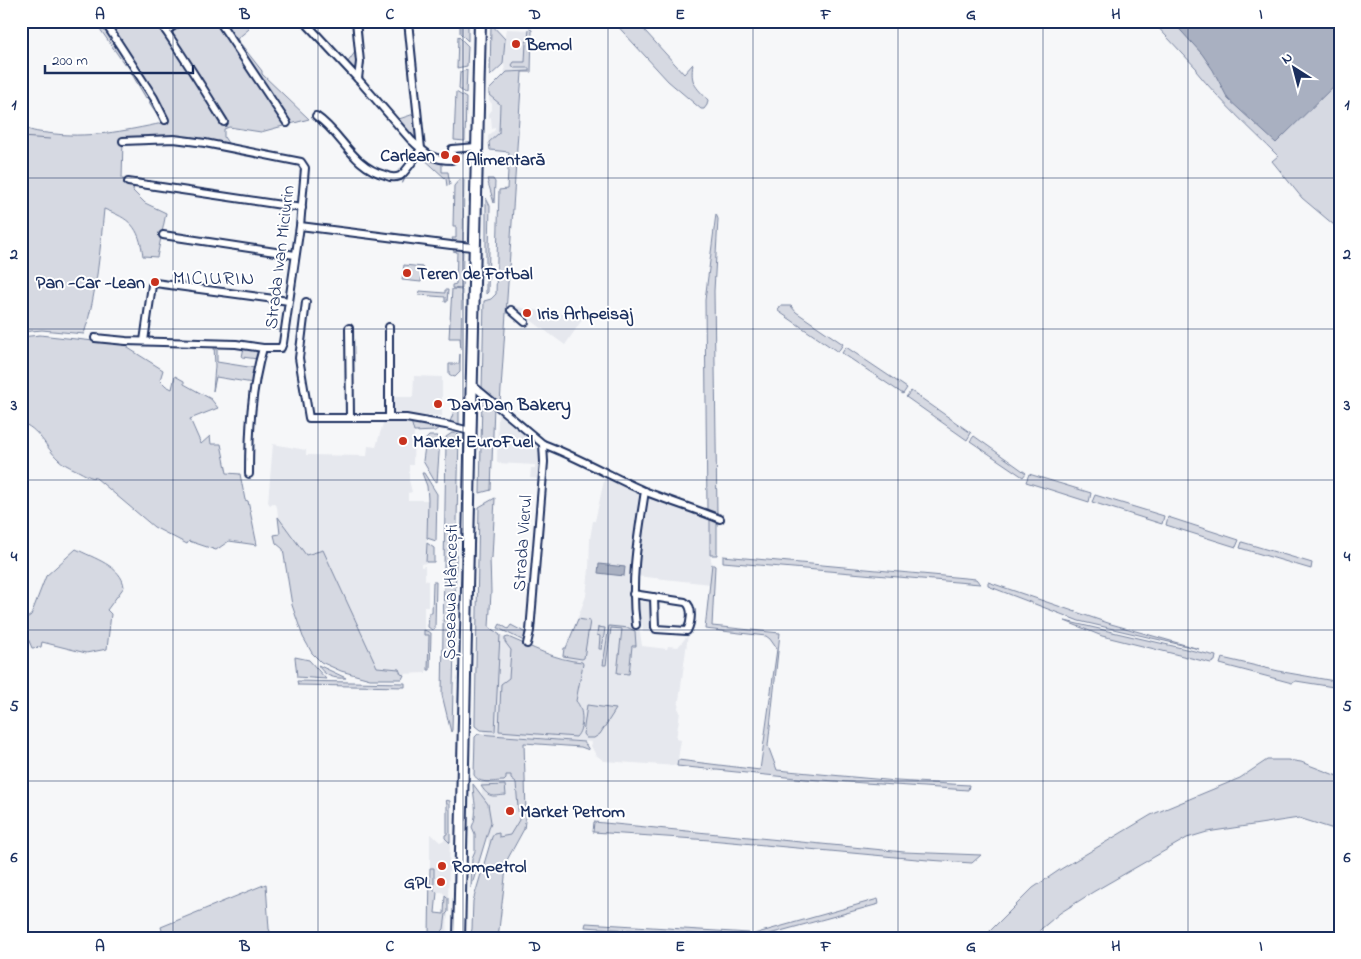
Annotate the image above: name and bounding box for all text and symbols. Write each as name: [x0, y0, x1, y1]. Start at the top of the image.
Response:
text: A: [95, 3, 105, 27]
text: B: [239, 3, 251, 27]
text: C: [386, 3, 395, 27]
text: D: [528, 3, 541, 27]
text: E: [675, 3, 685, 27]
text: F: [820, 3, 832, 27]
text: G: [966, 3, 976, 27]
text: H: [1111, 3, 1121, 27]
text: I: [1259, 3, 1263, 27]
place label: Bemol: [525, 33, 572, 59]
marker: Bemol: [510, 38, 522, 50]
scale bar: [45, 42, 192, 74]
north arrow: [1268, 42, 1318, 92]
text: N: [1277, 47, 1297, 70]
text: 200 m: [52, 50, 88, 72]
text: 1: [11, 93, 17, 117]
text: 1: [1344, 93, 1350, 117]
place label: Carlean: [380, 144, 435, 170]
place label: Alimentară: [466, 148, 546, 174]
marker: Carlean: [439, 149, 451, 161]
marker: Alimentară: [450, 153, 462, 165]
street label: Strada Ivan Miciurin: [259, 184, 303, 331]
text: 2: [9, 243, 18, 267]
text: 2: [1342, 243, 1351, 267]
place label: Teren de Fotbal: [417, 262, 533, 288]
district label: MICIURIN: [173, 265, 255, 294]
marker: Teren de Fotbal: [401, 267, 413, 279]
place label: Pan -Car -Lean: [36, 271, 145, 297]
marker: Pan -Car -Lean: [149, 276, 161, 288]
place label: Iris Arhpeisaj: [537, 302, 634, 328]
marker: Iris Arhpeisaj: [521, 307, 533, 319]
place label: DaviDan Bakery: [447, 393, 571, 420]
text: 3: [10, 394, 18, 418]
text: 3: [1343, 394, 1351, 418]
marker: DaviDan Bakery: [432, 398, 444, 410]
place label: Market EuroFuel: [413, 430, 534, 456]
marker: Market EuroFuel: [397, 435, 409, 447]
street label: Strada Vierul: [508, 494, 540, 592]
street label: Șoseaua Hâncești: [438, 524, 466, 660]
text: 4: [10, 545, 18, 569]
text: 4: [1343, 545, 1351, 569]
text: 5: [9, 695, 19, 719]
text: 5: [1342, 695, 1352, 719]
place label: Market Petrom: [520, 800, 625, 826]
marker: Market Petrom: [504, 805, 516, 817]
text: 6: [9, 846, 18, 870]
text: 6: [1342, 846, 1351, 870]
place label: Rompetrol: [452, 855, 527, 881]
marker: Rompetrol: [436, 860, 448, 872]
place label: GPL: [404, 871, 431, 897]
marker: GPL: [435, 876, 447, 888]
text: A: [95, 935, 105, 959]
text: B: [239, 935, 251, 959]
text: C: [386, 935, 395, 959]
text: D: [528, 935, 541, 959]
text: E: [675, 935, 685, 959]
text: F: [820, 935, 832, 959]
text: G: [966, 935, 976, 959]
text: H: [1111, 935, 1121, 959]
text: I: [1259, 935, 1263, 959]

